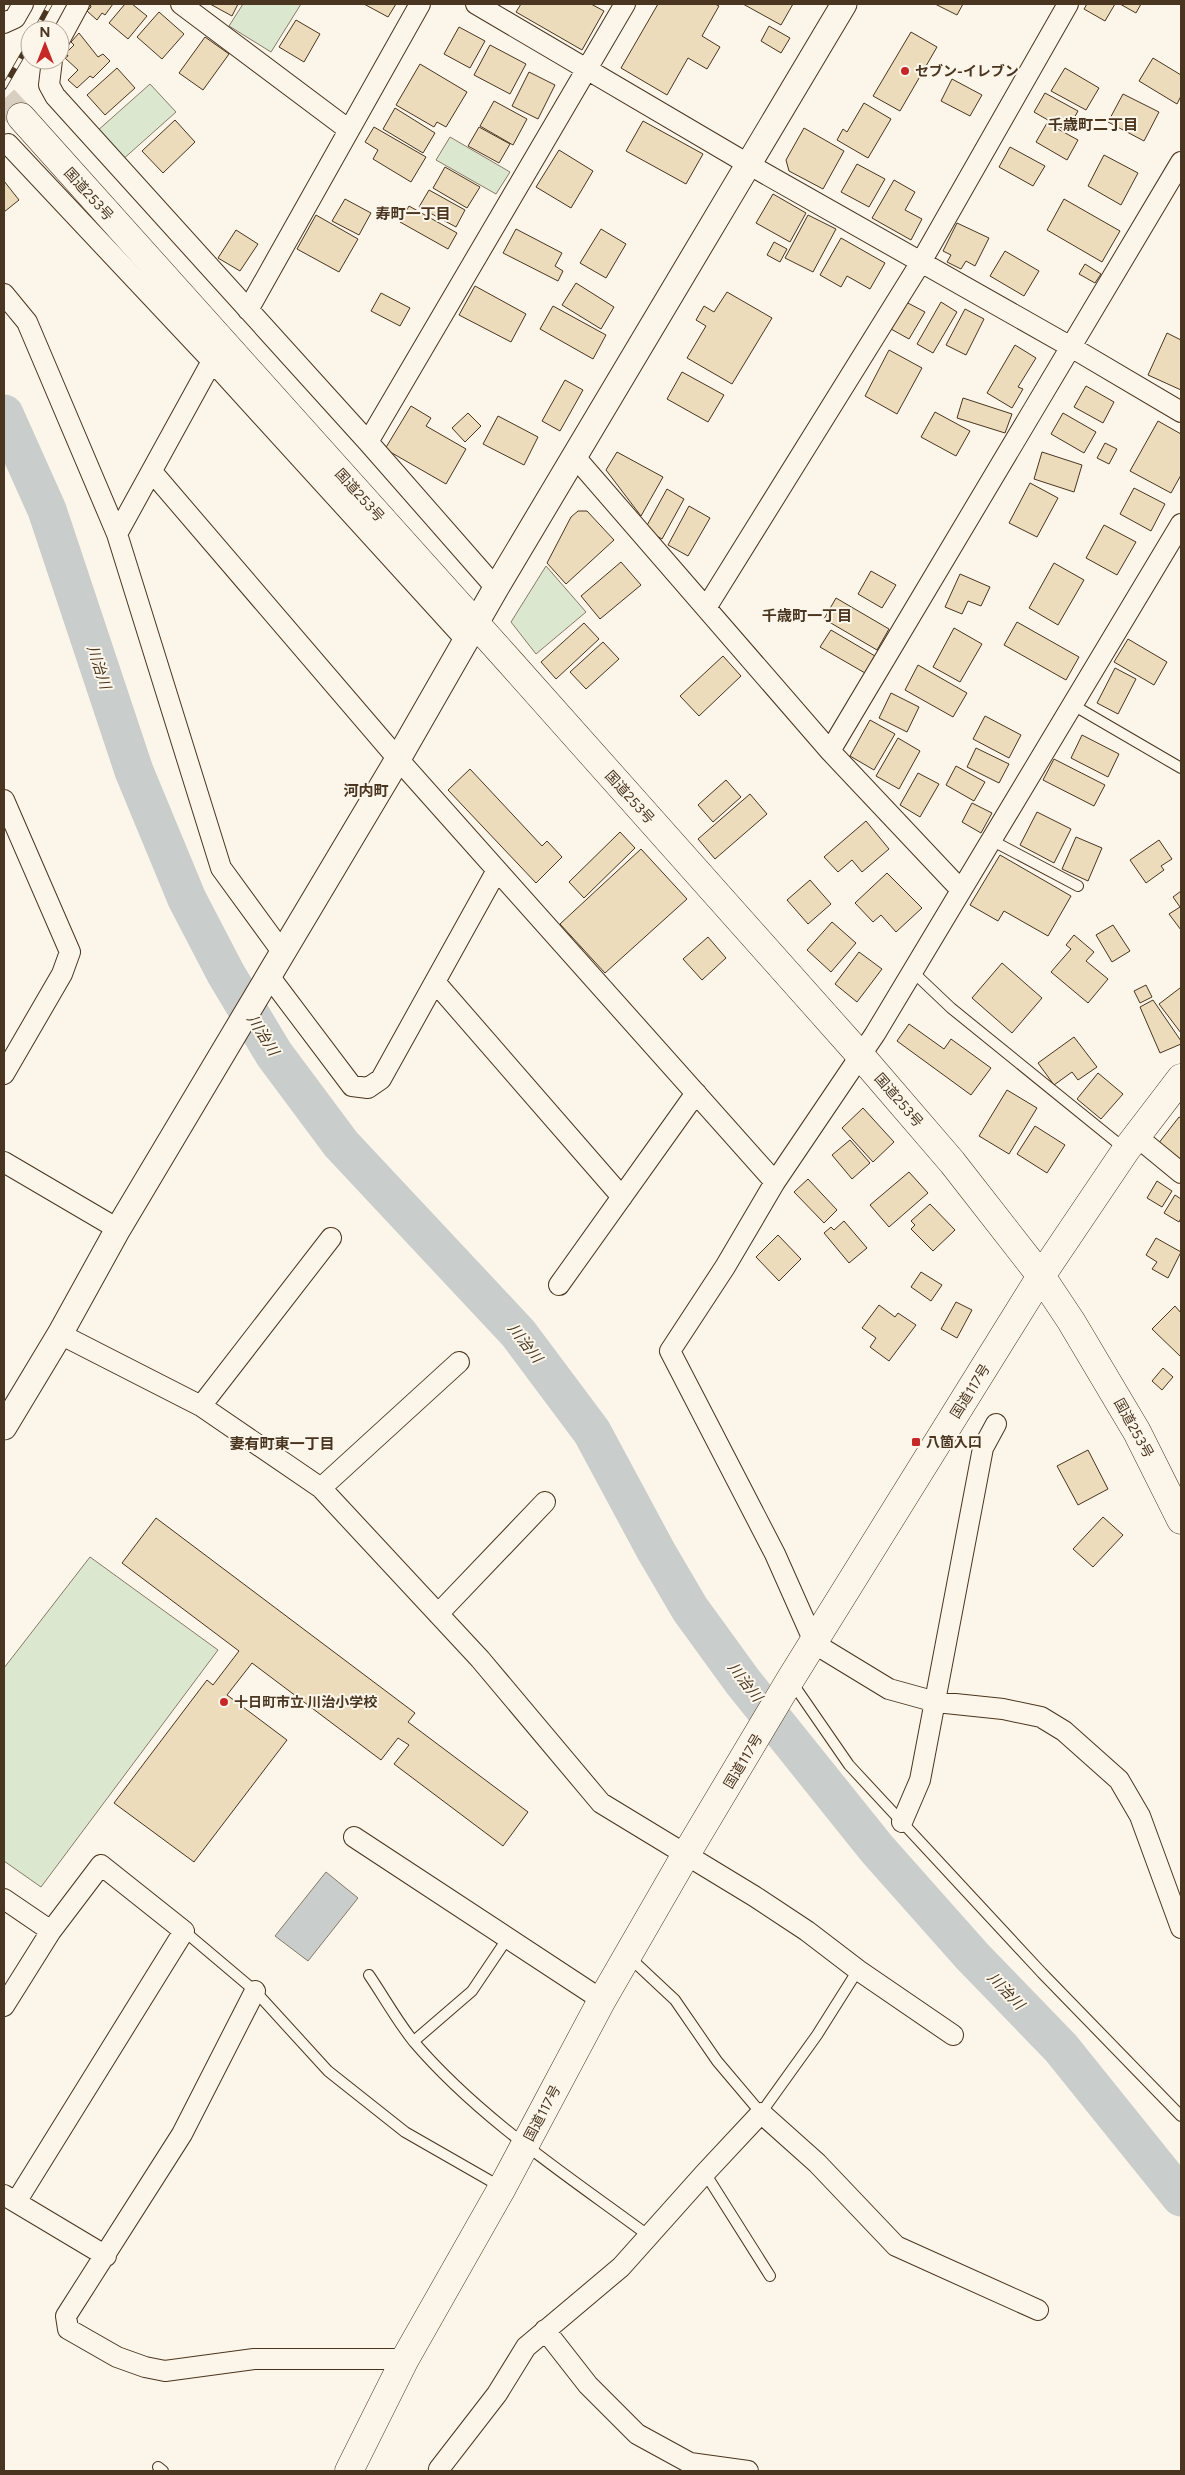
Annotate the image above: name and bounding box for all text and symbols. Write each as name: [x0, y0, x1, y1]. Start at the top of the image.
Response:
north arrow: [20, 20, 70, 70]
text: N: [40, 24, 50, 41]
place label: セブン-イレブン: [915, 63, 1019, 80]
marker: セブン-イレブン: [899, 65, 911, 77]
district label: 千歳町二丁目: [1048, 116, 1138, 134]
street label: 国道253号: [60, 164, 117, 224]
district label: 寿町一丁目: [375, 205, 451, 223]
street label: 国道253号: [331, 465, 388, 525]
district label: 千歳町一丁目: [762, 607, 852, 625]
water label: 川治川: [83, 643, 115, 693]
street label: 国道253号: [601, 767, 658, 827]
district label: 河内町: [343, 782, 389, 800]
water label: 川治川: [243, 1011, 284, 1061]
street label: 国道253号: [871, 1070, 927, 1131]
water label: 川治川: [504, 1320, 547, 1368]
street label: 国道117号: [947, 1361, 994, 1422]
street label: 国道253号: [1110, 1395, 1157, 1461]
place label: 八箇入口: [926, 1434, 982, 1451]
district label: 妻有町東一丁目: [229, 1435, 335, 1453]
marker: 八箇入口: [910, 1436, 922, 1448]
water label: 川治川: [724, 1659, 767, 1707]
place label: 十日町市立 川治小学校: [234, 1694, 377, 1711]
marker: 十日町市立 川治小学校: [218, 1696, 230, 1708]
street label: 国道117号: [720, 1731, 766, 1792]
water label: 川治川: [984, 1969, 1029, 2015]
street label: 国道117号: [521, 2082, 564, 2144]

